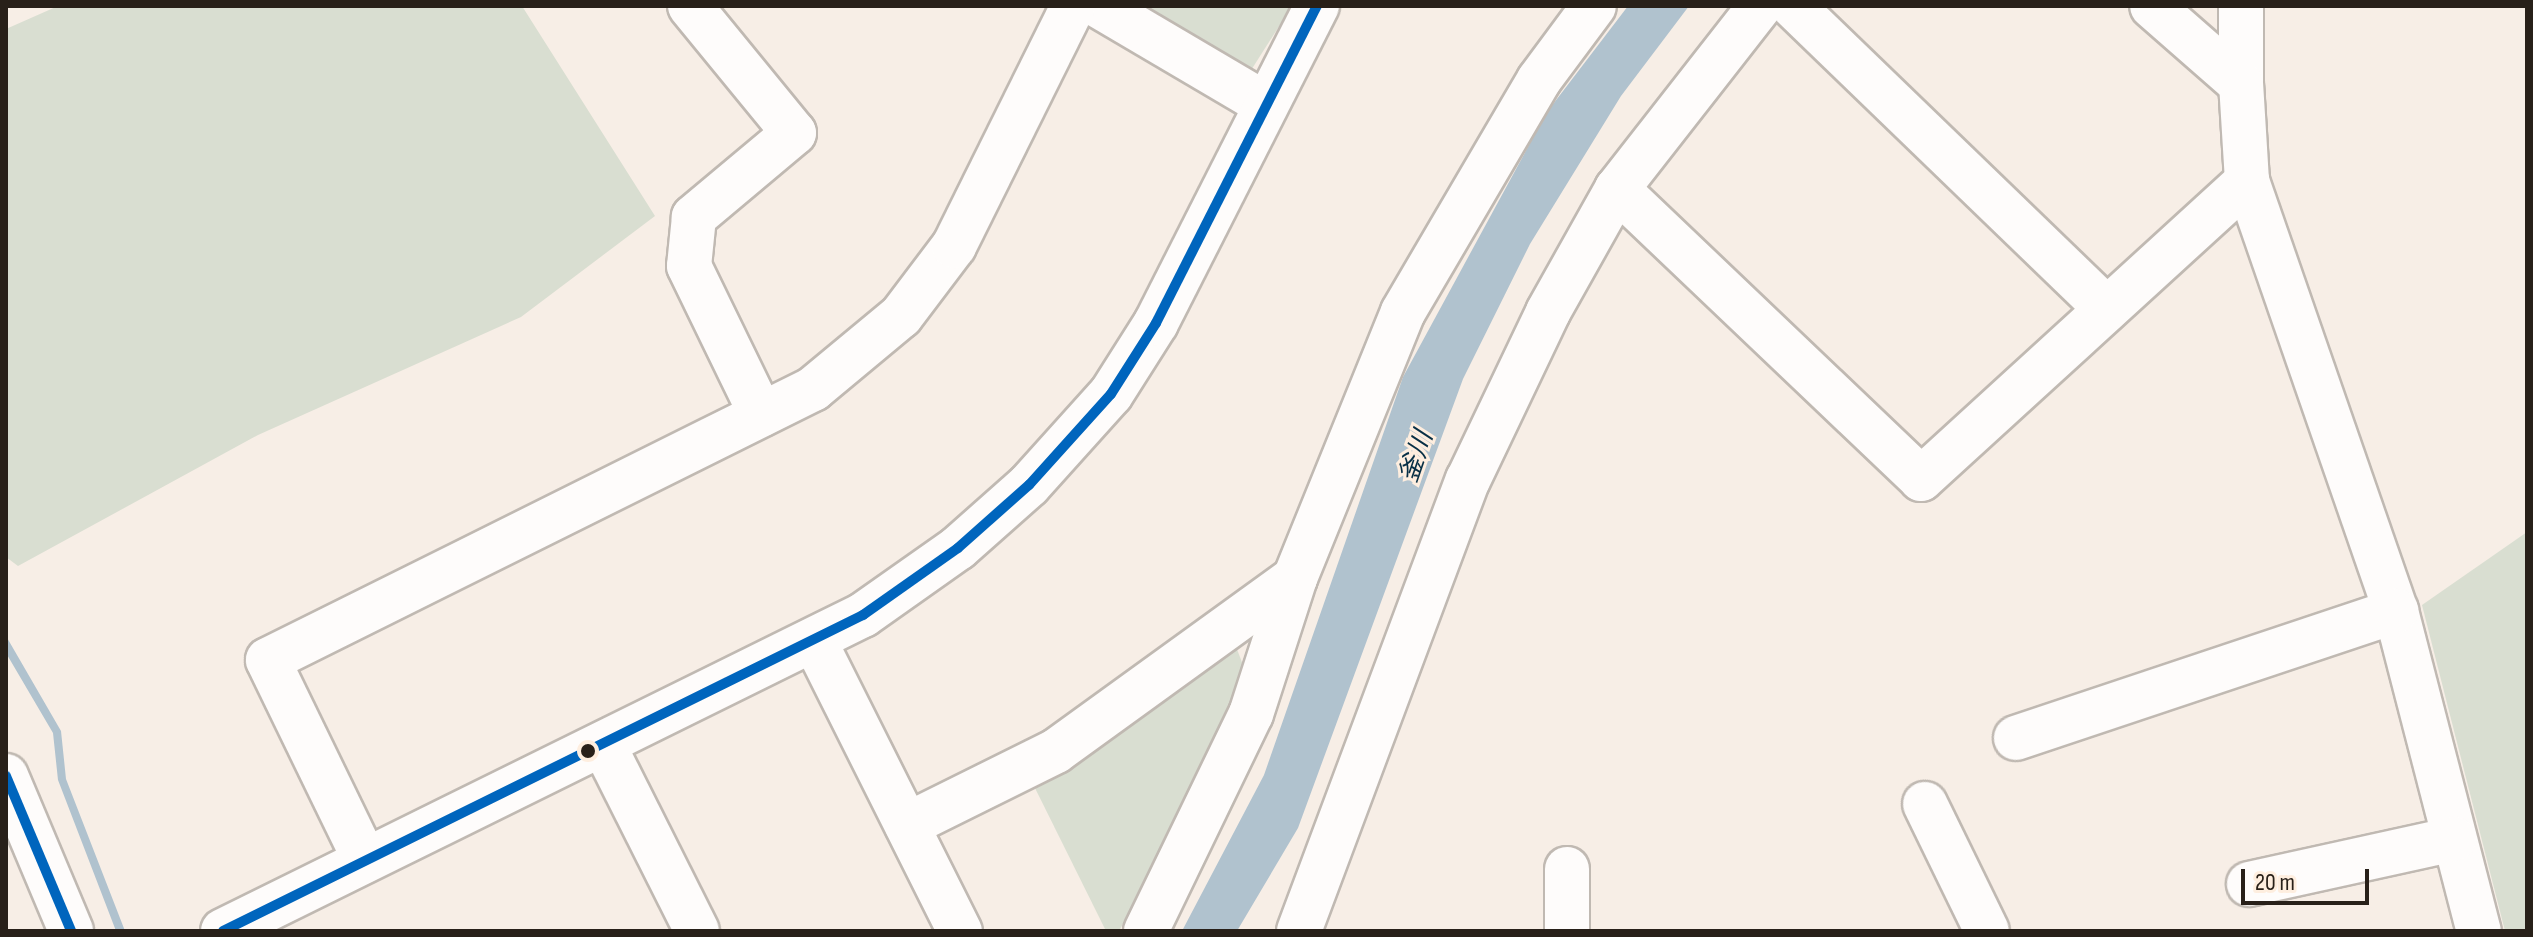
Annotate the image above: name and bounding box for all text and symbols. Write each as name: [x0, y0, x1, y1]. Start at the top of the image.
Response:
water label: 釜川: [1394, 427, 1440, 487]
unlabelled marker: [580, 743, 596, 759]
scale bar: [2245, 853, 2373, 903]
text: 20 m: [2255, 868, 2295, 897]

